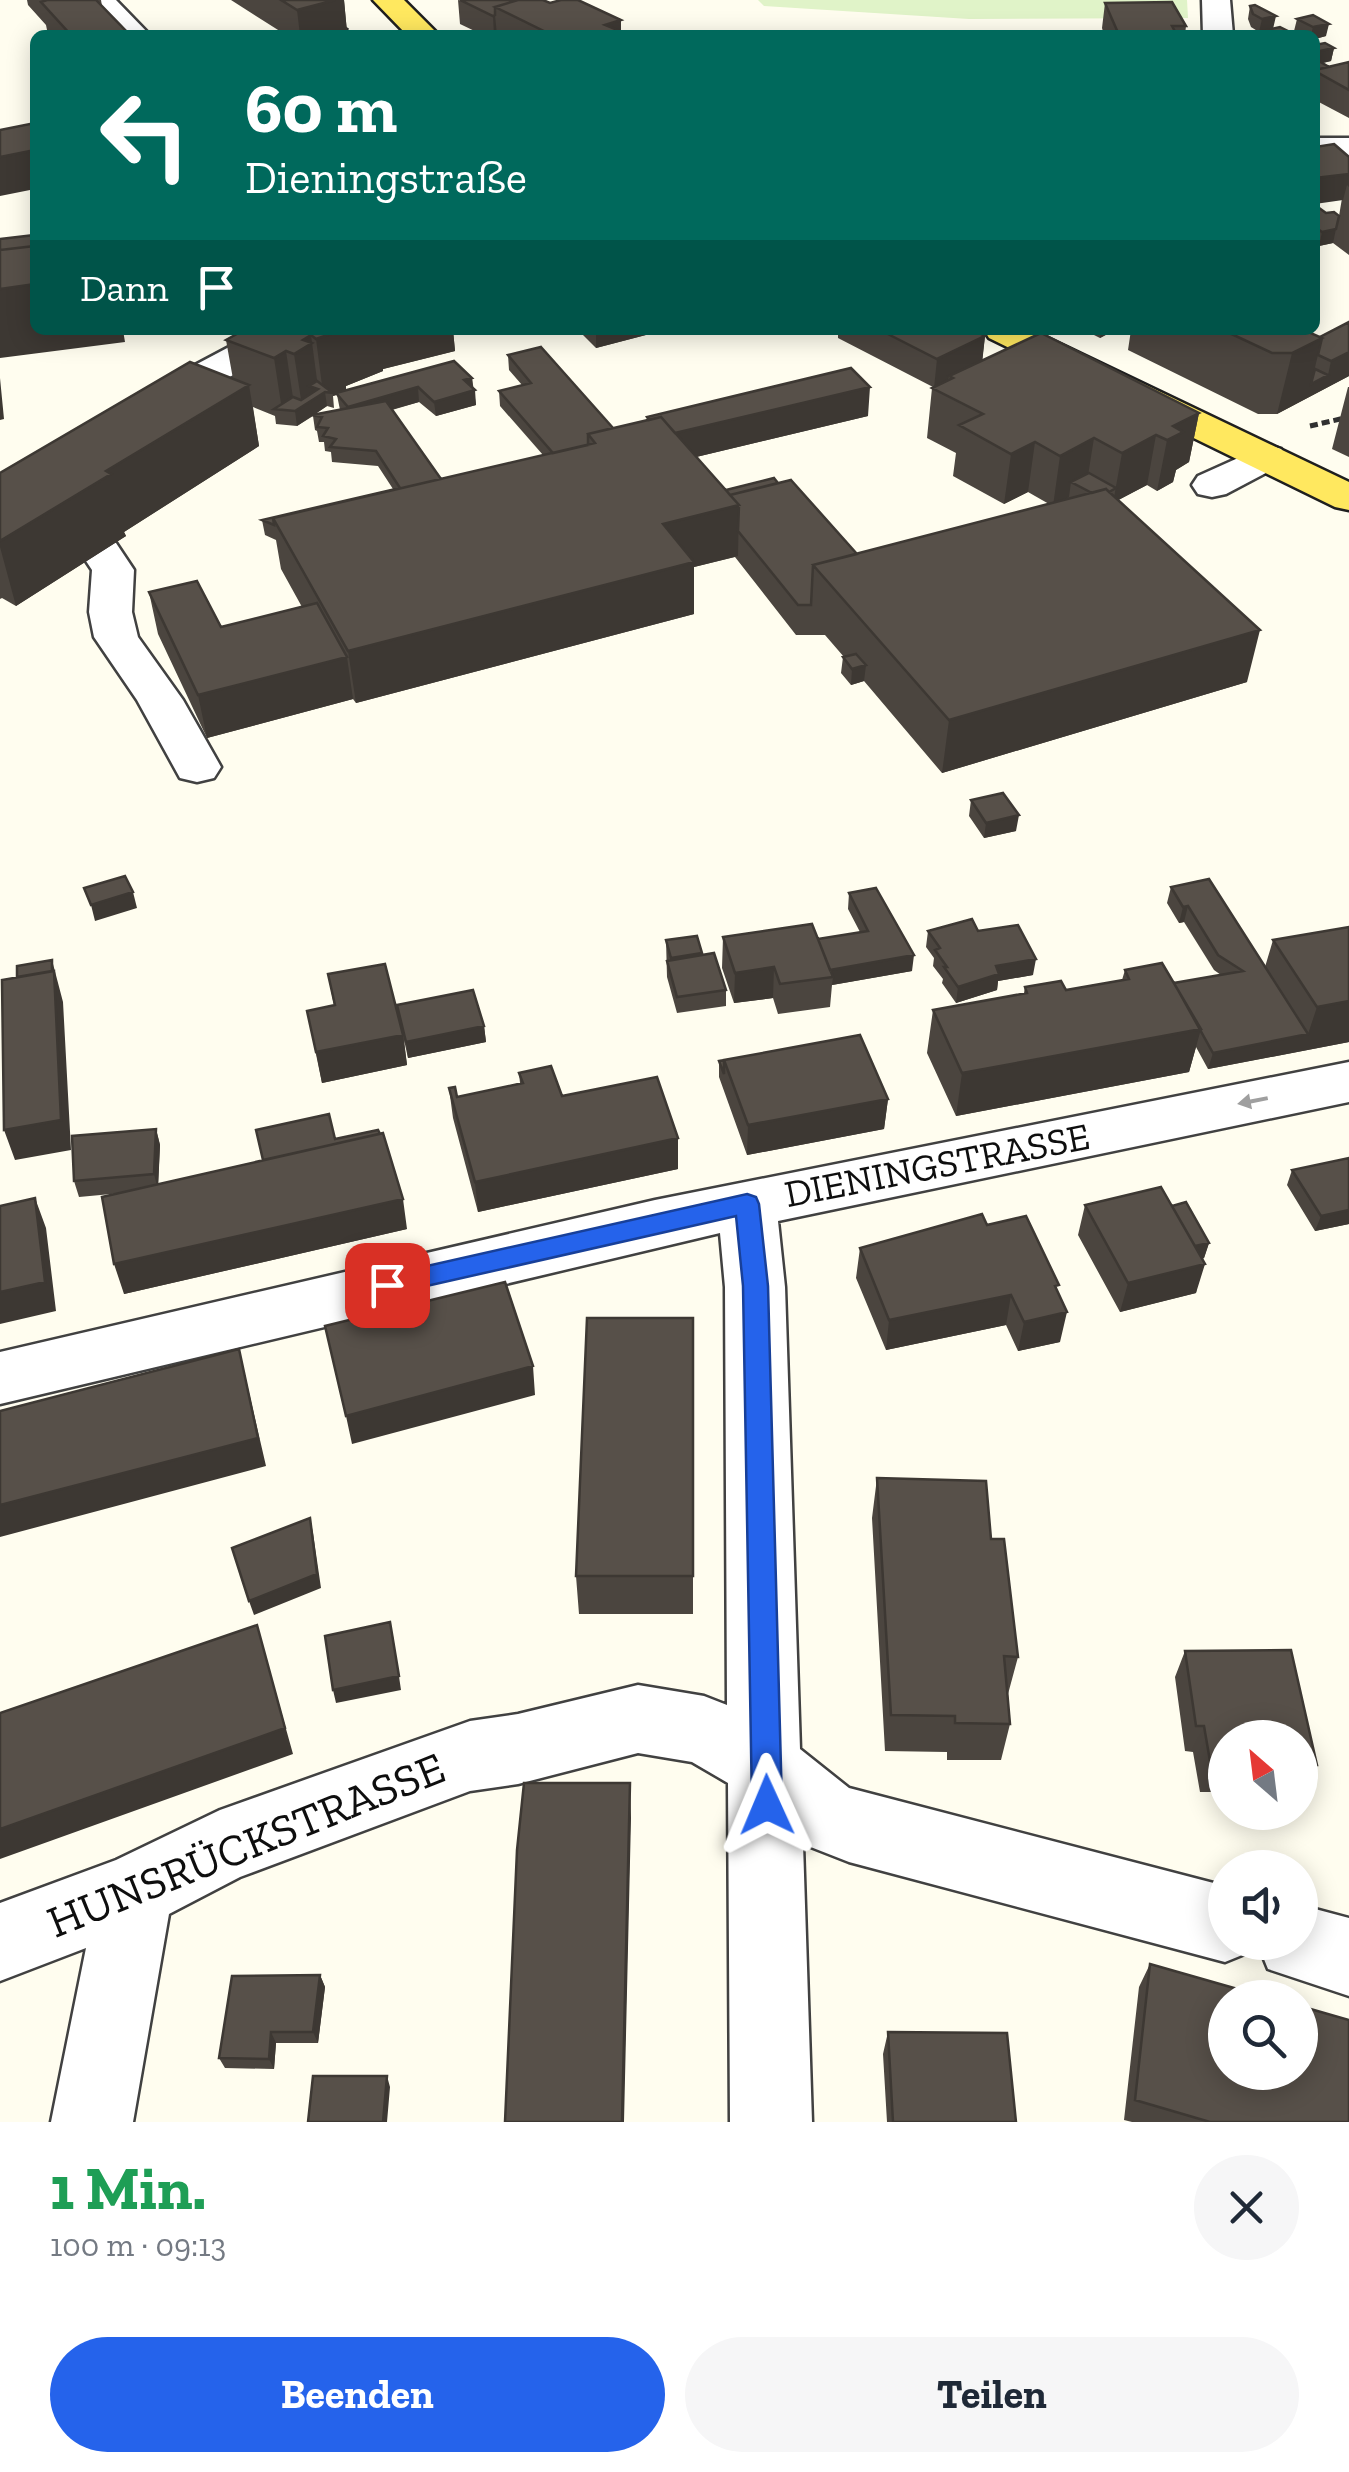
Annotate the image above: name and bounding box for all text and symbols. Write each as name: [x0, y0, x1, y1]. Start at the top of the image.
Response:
text: 60 m: [245, 66, 397, 150]
icon: left: [80, 70, 210, 200]
text: Dieningstraße: [245, 151, 527, 205]
icon: arrive: [189, 260, 244, 315]
text: Dann: [80, 265, 169, 311]
one-way arrow: [1238, 1094, 1269, 1110]
street label: DIENINGSTRASSE: [781, 1113, 1093, 1217]
pin: [345, 1243, 430, 1328]
icon: arrive: [360, 1258, 415, 1313]
north arrow: [1208, 1720, 1318, 1830]
map controls: [1208, 1720, 1318, 2090]
street label: HUNSRÜCKSTRASSE: [39, 1741, 453, 1949]
position arrow: [715, 1753, 819, 1857]
button: sound: [1208, 1850, 1318, 1960]
button: search: [1208, 1980, 1318, 2090]
text: 1 Min.: [50, 2152, 206, 2224]
button: close: [1194, 2155, 1299, 2260]
text: 100 m · 09:13: [50, 2226, 226, 2264]
button: Beenden: [50, 2337, 665, 2452]
button: Teilen: [685, 2337, 1299, 2452]

